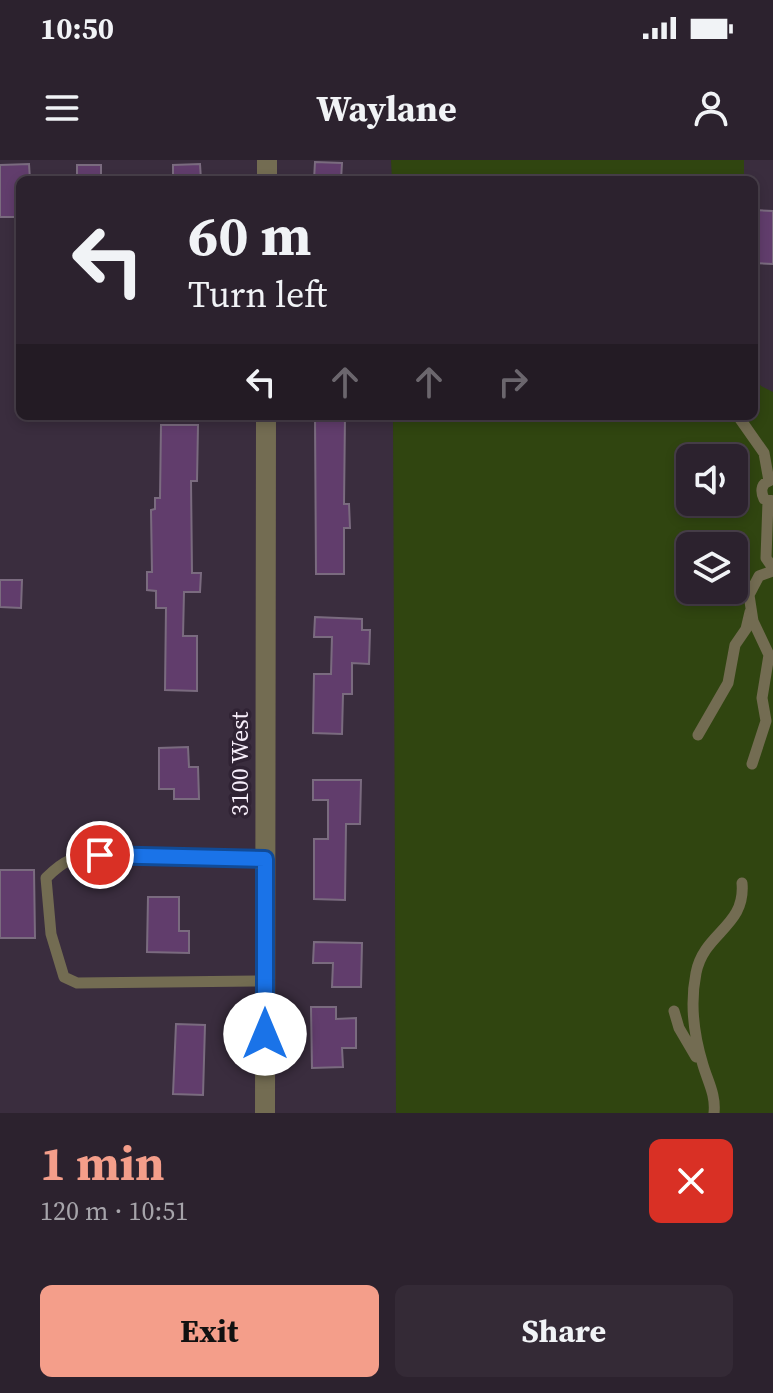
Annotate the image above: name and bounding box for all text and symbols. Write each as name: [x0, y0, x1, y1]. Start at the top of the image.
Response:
text: 10:50: [40, 8, 114, 49]
text: Waylane: [316, 84, 457, 133]
icon: menu: [40, 86, 84, 130]
icon: person: [689, 86, 733, 130]
text: 60 m: [188, 197, 311, 274]
icon: left: [56, 208, 160, 312]
text: Turn left: [188, 270, 327, 319]
icon: left: [239, 360, 283, 404]
icon: ahead: [323, 360, 367, 404]
icon: ahead: [407, 360, 451, 404]
icon: right: [491, 360, 535, 404]
map controls: [676, 444, 748, 604]
button: sound: [676, 444, 748, 516]
button: layers: [676, 532, 748, 604]
street label: 3100 West: [223, 711, 256, 816]
pin: [66, 821, 134, 889]
icon: arrive: [78, 833, 122, 877]
position arrow: [223, 992, 307, 1076]
text: 1 min: [40, 1130, 165, 1196]
button: close: [649, 1139, 733, 1223]
text: 120 m · 10:51: [40, 1193, 188, 1229]
button: Exit: [40, 1285, 379, 1377]
button: Share: [395, 1285, 733, 1377]

